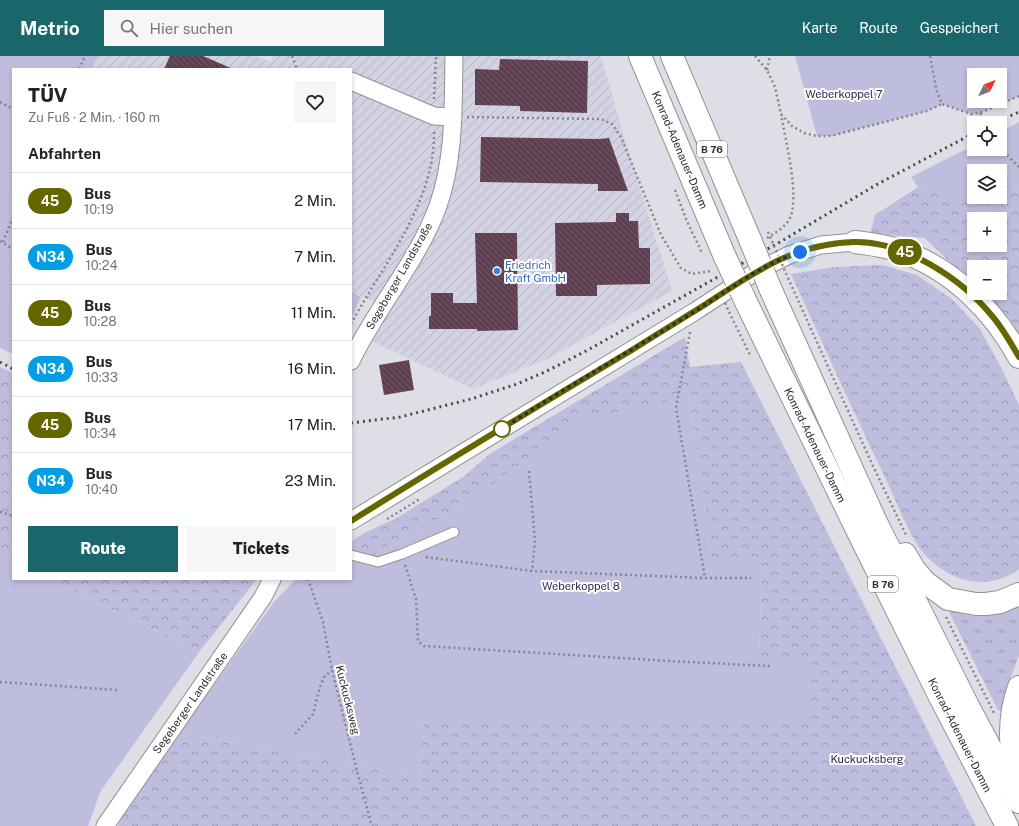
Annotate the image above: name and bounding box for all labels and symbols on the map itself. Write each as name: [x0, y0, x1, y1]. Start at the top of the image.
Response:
north arrow: [967, 68, 1007, 108]
park label: Weberkoppel 7: [805, 88, 883, 100]
street label: Konrad-Adenauer-Damm: [650, 89, 710, 211]
road number: B 76: [697, 141, 727, 157]
street label: Segeberger Landstraße: [364, 221, 434, 331]
line badge: 45: [887, 239, 923, 265]
your location: [790, 242, 810, 262]
place label: Friedrich Kraft GmbH: [505, 259, 566, 284]
marker: Friedrich Kraft GmbH: [492, 266, 502, 276]
street label: Konrad-Adenauer-Damm: [782, 386, 848, 504]
unlabelled marker: [493, 420, 511, 438]
road number: B 76: [868, 576, 898, 592]
park label: Weberkoppel 8: [542, 580, 620, 592]
street label: Segeberger Landstraße: [150, 650, 230, 756]
street label: Kuckucksweg: [334, 664, 362, 736]
street label: Konrad-Adenauer-Damm: [926, 676, 994, 794]
park label: Kuckucksberg: [830, 753, 904, 765]

